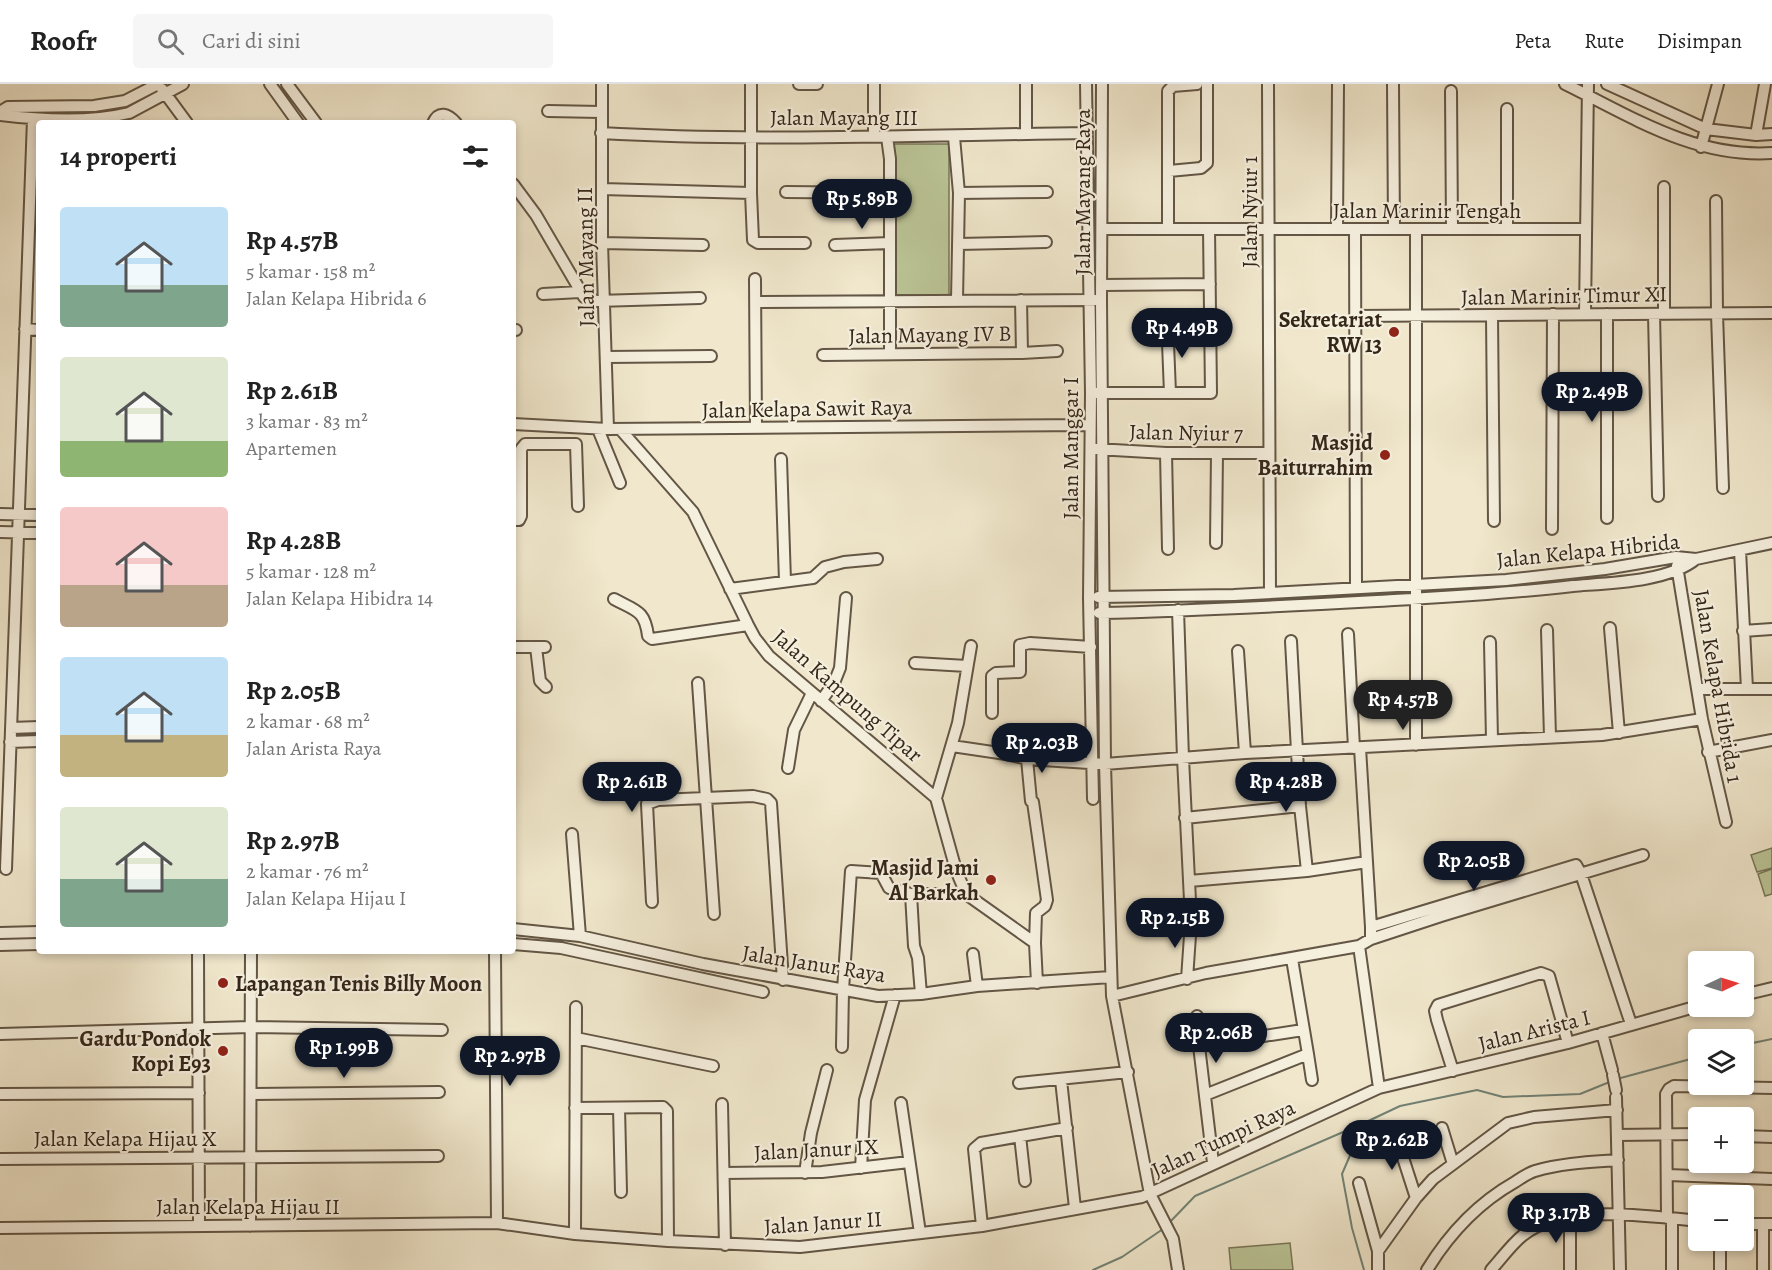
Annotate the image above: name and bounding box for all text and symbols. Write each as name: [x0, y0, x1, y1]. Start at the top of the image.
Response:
search box: [133, 14, 553, 68]
text: Roofr: [30, 22, 97, 60]
icon: search: [154, 25, 187, 58]
text: Cari di sini: [202, 26, 301, 56]
text: Peta: [1514, 27, 1551, 55]
text: Rute: [1584, 27, 1624, 55]
text: Disimpan: [1657, 27, 1742, 55]
street label: Jalan Mayang III: [770, 103, 918, 133]
street label: Jalan Mayang Raya: [1068, 108, 1098, 275]
text: 14 properti: [60, 139, 177, 174]
icon: filters: [459, 140, 492, 173]
street label: Jalan Nyiur 1: [1235, 156, 1265, 268]
pin: Rp 5.89B: [800, 179, 924, 230]
text: Rp 5.89B: [826, 185, 898, 212]
street label: Jalan Mayang II: [570, 187, 602, 327]
street label: Jalan Marinir Tengah: [1333, 196, 1521, 226]
text: Rp 4.57B: [246, 223, 339, 258]
icon: home: [108, 231, 180, 303]
text: 5 kamar · 158 m²: [246, 258, 375, 285]
street label: Jalan Marinir Timur XI: [1461, 279, 1667, 313]
text: Jalan Kelapa Hibrida 6: [246, 285, 427, 312]
place label: Sekretariat RW 13: [1279, 305, 1383, 360]
pin: Rp 4.49B: [1120, 308, 1244, 359]
text: Rp 4.49B: [1146, 314, 1218, 341]
street label: Jalan Mayang IV B: [848, 319, 1012, 351]
marker: Sekretariat RW 13: [1387, 325, 1401, 339]
pin: Rp 2.49B: [1530, 372, 1654, 423]
text: Rp 2.61B: [246, 373, 338, 408]
street label: Jalan Manggar I: [1056, 377, 1086, 519]
text: Rp 2.49B: [1556, 378, 1629, 405]
icon: home: [108, 381, 180, 453]
street label: Jalan Kelapa Sawit Raya: [701, 392, 913, 426]
text: 3 kamar · 83 m²: [246, 408, 368, 435]
street label: Jalan Nyiur 7: [1129, 417, 1244, 449]
place label: Masjid Baiturrahim: [1258, 428, 1373, 483]
text: Apartemen: [246, 435, 337, 462]
marker: Masjid Baiturrahim: [1378, 448, 1392, 462]
text: Rp 4.28B: [246, 523, 341, 558]
street label: Jalan Kelapa Hibrida: [1495, 526, 1682, 576]
icon: home: [108, 531, 180, 603]
text: 5 kamar · 128 m²: [246, 558, 376, 585]
text: Jalan Kelapa Hibidra 14: [246, 585, 433, 612]
street label: Jalan Kelapa Hibrida 1: [1686, 587, 1750, 785]
street label: Jalan Kampung Tipar: [766, 622, 929, 769]
text: Rp 2.05B: [246, 673, 341, 708]
pin: Rp 4.57B: [1341, 680, 1465, 731]
icon: home: [108, 681, 180, 753]
text: Rp 4.57B: [1367, 686, 1439, 713]
text: 2 kamar · 68 m²: [246, 708, 370, 735]
pin: Rp 2.03B: [980, 723, 1104, 774]
text: Rp 2.03B: [1006, 729, 1079, 756]
text: Jalan Arista Raya: [246, 735, 382, 762]
pin: Rp 2.61B: [570, 762, 694, 813]
pin: Rp 4.28B: [1224, 762, 1348, 813]
text: Rp 2.61B: [597, 768, 667, 795]
text: Rp 4.28B: [1249, 768, 1323, 795]
text: Rp 2.97B: [246, 823, 340, 858]
icon: home: [108, 831, 180, 903]
pin: Rp 2.05B: [1412, 841, 1536, 892]
text: Rp 2.05B: [1438, 847, 1510, 874]
place label: Masjid Jami Al Barkah: [871, 853, 979, 908]
text: 2 kamar · 76 m²: [246, 858, 369, 885]
marker: Masjid Jami Al Barkah: [984, 873, 998, 887]
text: Jalan Kelapa Hijau I: [246, 885, 406, 912]
pin: Rp 2.15B: [1113, 898, 1237, 949]
text: Rp 2.15B: [1140, 904, 1210, 931]
street label: Jalan Janur Raya: [740, 938, 888, 990]
north arrow: [1688, 951, 1754, 1017]
map controls: [1688, 951, 1754, 1251]
place label: Lapangan Tenis Billy Moon: [235, 969, 482, 999]
marker: Lapangan Tenis Billy Moon: [216, 976, 230, 990]
street label: Jalan Arista I: [1475, 1003, 1593, 1059]
pin: Rp 2.06B: [1154, 1013, 1278, 1064]
text: Rp 2.06B: [1179, 1019, 1253, 1046]
place label: Gardu Pondok Kopi E93: [80, 1024, 212, 1079]
pin: Rp 1.99B: [282, 1028, 406, 1079]
button: layers: [1688, 1029, 1754, 1095]
text: Rp 1.99B: [309, 1034, 379, 1061]
pin: Rp 2.97B: [448, 1036, 572, 1087]
text: Rp 2.97B: [474, 1042, 546, 1069]
marker: Gardu Pondok Kopi E93: [216, 1044, 230, 1058]
street label: Jalan Tumpi Raya: [1147, 1092, 1301, 1185]
button: +: [1688, 1107, 1754, 1173]
pin: Rp 2.62B: [1330, 1120, 1454, 1171]
street label: Jalan Kelapa Hijau X: [34, 1124, 217, 1154]
text: Rp 2.62B: [1355, 1126, 1429, 1153]
street label: Jalan Janur IX: [753, 1132, 880, 1168]
button: −: [1688, 1185, 1754, 1251]
street label: Jalan Kelapa Hijau II: [156, 1192, 340, 1222]
pin: Rp 3.17B: [1494, 1193, 1618, 1244]
text: Rp 3.17B: [1522, 1199, 1590, 1226]
street label: Jalan Janur II: [763, 1204, 883, 1242]

